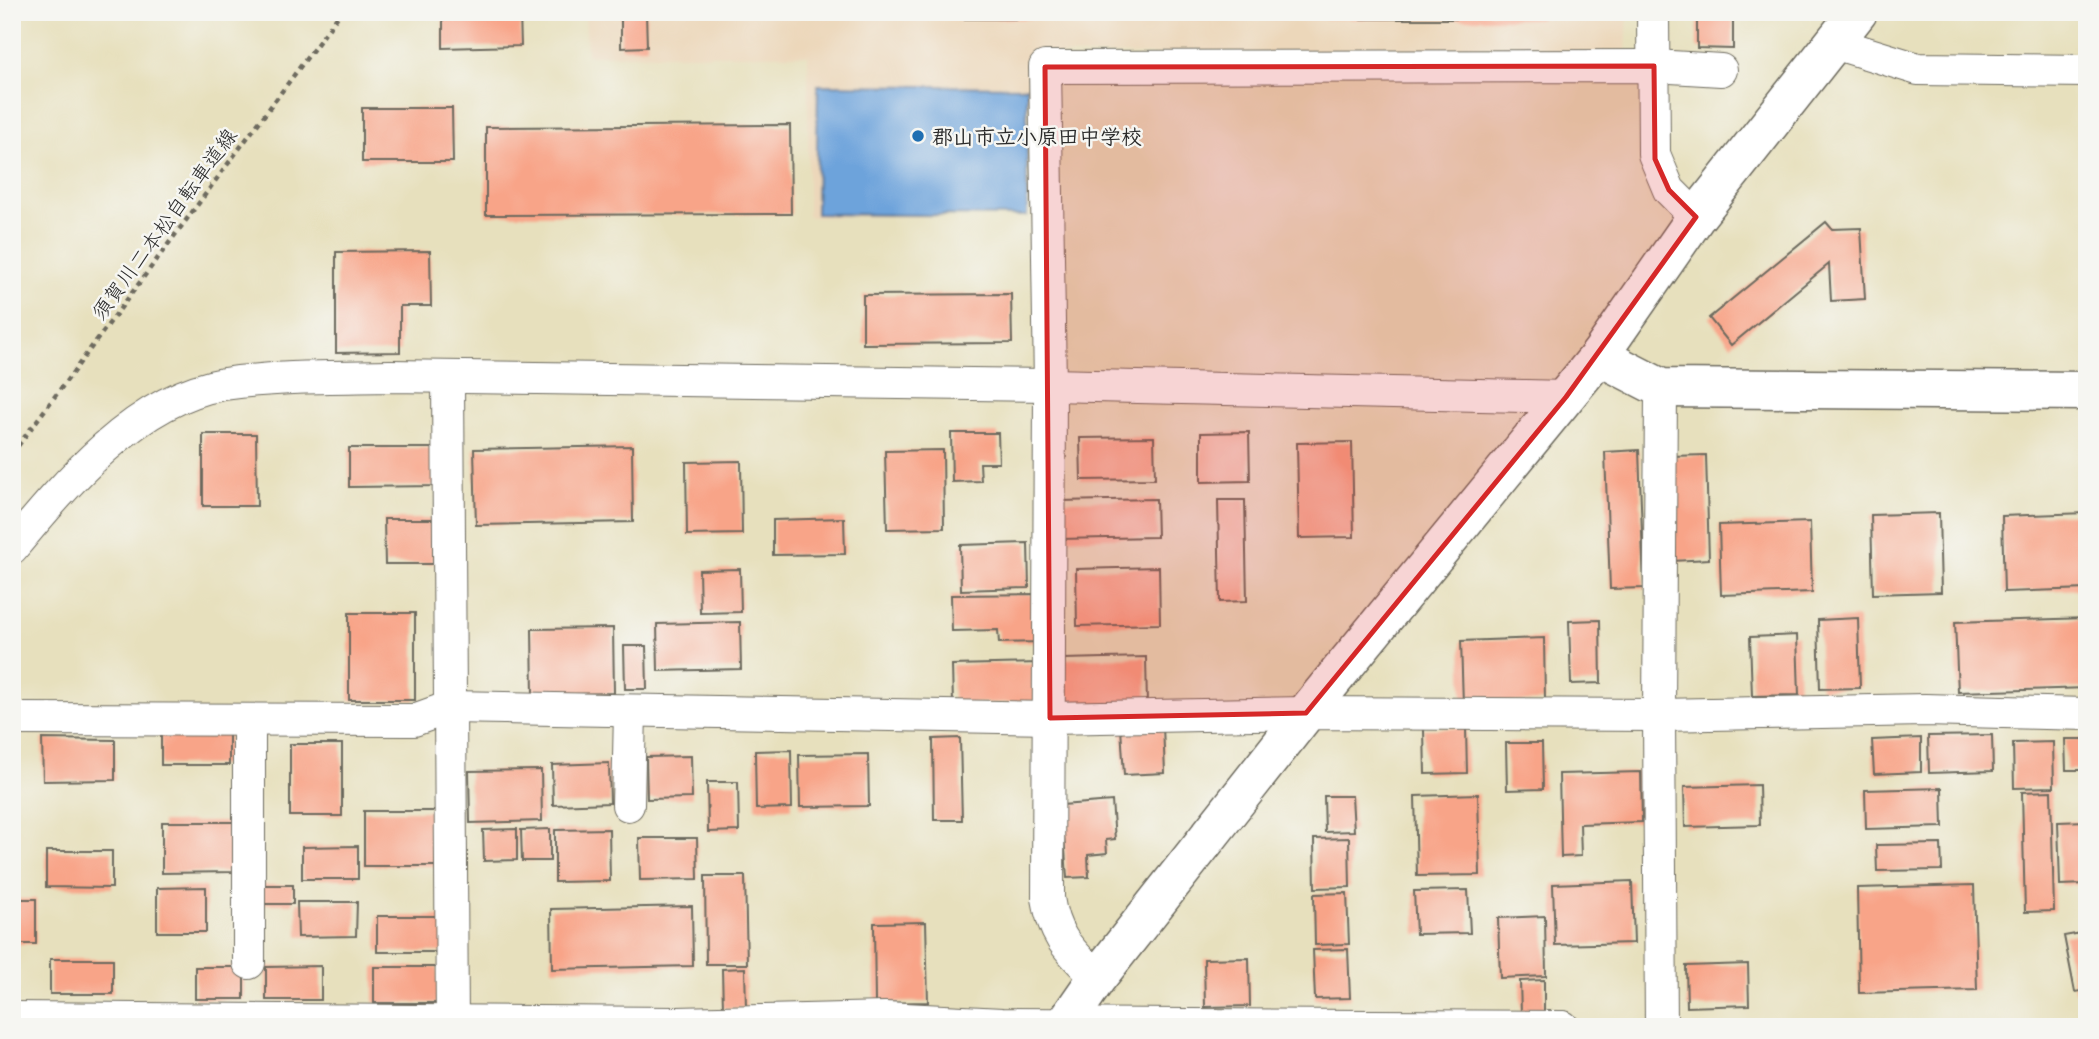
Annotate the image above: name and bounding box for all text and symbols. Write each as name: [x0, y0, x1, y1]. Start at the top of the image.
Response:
street label: 須賀川二本松自転車道線: [84, 122, 244, 326]
place label: 郡山市立小原田中学校: [932, 122, 1142, 151]
marker: 郡山市立小原田中学校: [910, 128, 926, 144]

